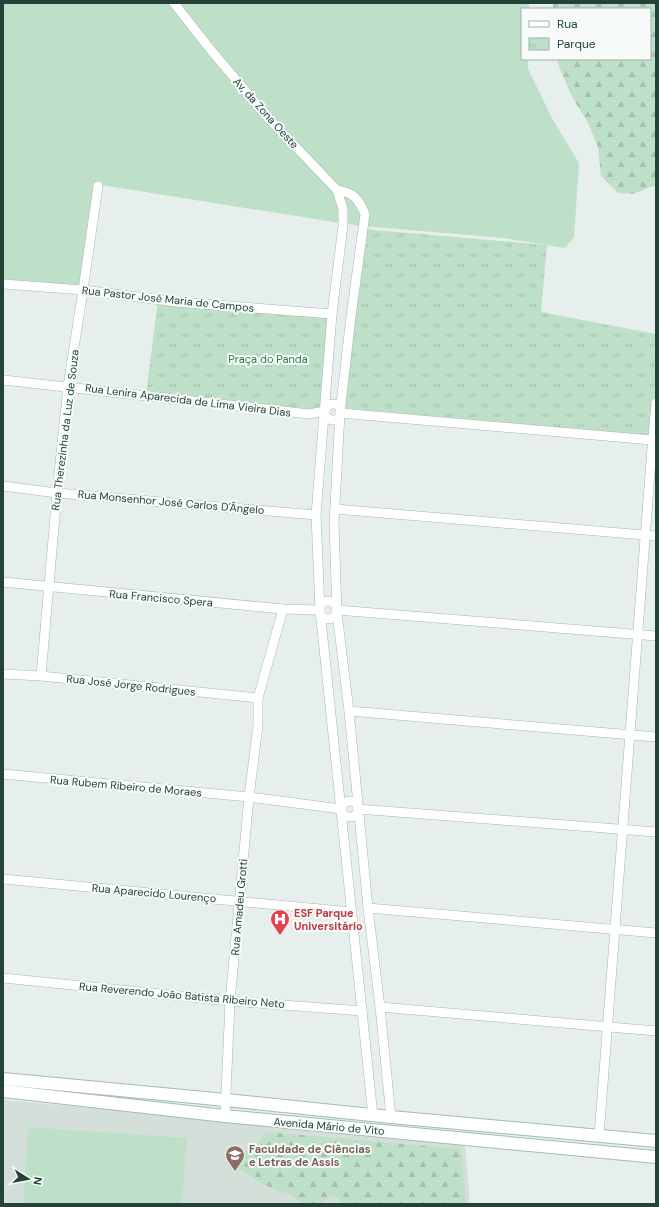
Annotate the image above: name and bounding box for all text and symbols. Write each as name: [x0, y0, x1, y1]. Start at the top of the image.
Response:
legend: [521, 8, 651, 60]
text: Rua: [557, 16, 578, 32]
text: Parque: [557, 36, 596, 52]
street label: Av, da Zona Oeste: [230, 75, 302, 151]
street label: Rua Pastor José Maria de Campos: [81, 283, 255, 315]
street label: Rua Therezinha da Luz de Souza: [48, 349, 82, 511]
park label: Praça do Panda: [228, 352, 308, 366]
street label: Rua Lenira Aparecida de Lima Vieira Dias: [84, 380, 292, 420]
street label: Rua Monsenhor José Carlos D'Ângelo: [77, 487, 265, 517]
street label: Rua Francisco Spera: [109, 587, 213, 609]
street label: Rua José Jorge Rodrigues: [66, 671, 196, 699]
street label: Rua Rubem Ribeiro de Moraes: [49, 772, 203, 800]
street label: Rua Amadeu Grotti: [228, 858, 250, 956]
street label: Rua Aparecido Lourenço: [91, 881, 217, 905]
place label: ESF Parque Universitário: [294, 906, 363, 933]
hospital icon: ESF Parque Universitário: [269, 908, 291, 936]
street label: Rua Reverendo João Batista Ribeiro Neto: [79, 979, 285, 1011]
street label: Avenida Mário de Vito: [273, 1114, 385, 1138]
place label: Faculdade de Ciências e Letras de Assis: [249, 1142, 371, 1169]
school or university icon: Faculdade de Ciências e Letras de Assis: [224, 1144, 246, 1172]
north arrow: [8, 1159, 48, 1199]
text: N: [30, 1176, 45, 1186]

